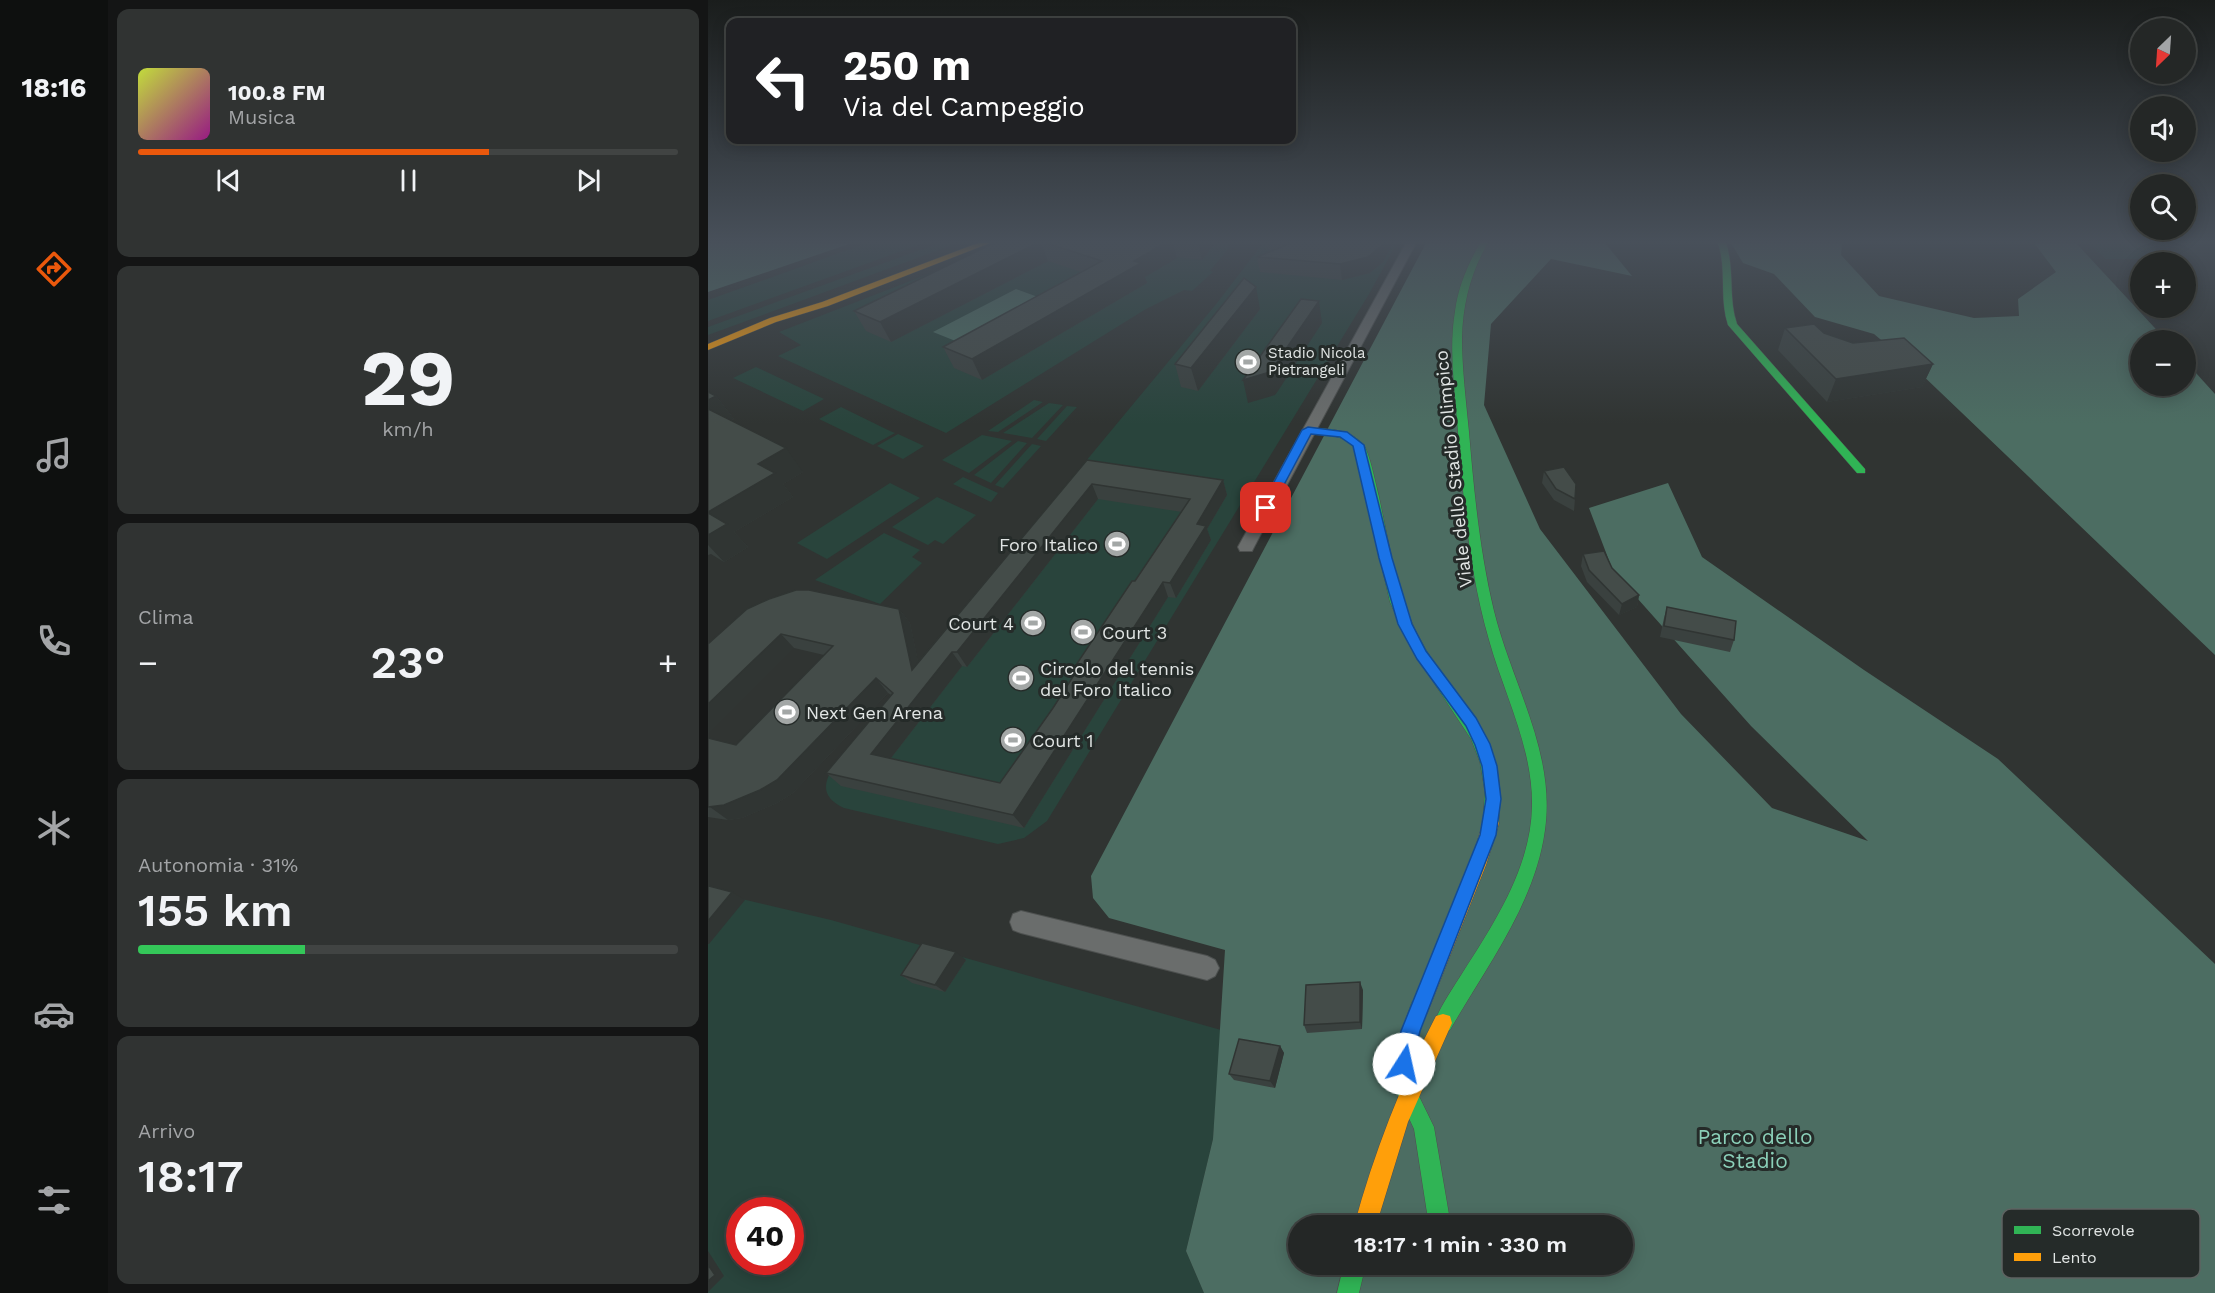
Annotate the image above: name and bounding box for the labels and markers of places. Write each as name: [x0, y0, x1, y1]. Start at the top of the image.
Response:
place label: Stadio Nicola Pietrangeli: [1268, 344, 1366, 379]
sports icon: Stadio Nicola Pietrangeli: [1233, 347, 1263, 377]
pin: [1240, 482, 1291, 533]
sports icon: Foro Italico: [1102, 529, 1132, 559]
place label: Foro Italico: [999, 534, 1098, 555]
sports icon: Court 4: [1018, 608, 1048, 638]
place label: Court 4: [948, 613, 1014, 634]
sports icon: Court 3: [1068, 617, 1098, 647]
place label: Court 3: [1102, 622, 1167, 643]
place label: Circolo del tennis del Foro Italico: [1040, 658, 1194, 700]
sports icon: Circolo del tennis del Foro Italico: [1006, 663, 1036, 693]
sports icon: Next Gen Arena: [772, 697, 802, 727]
place label: Next Gen Arena: [806, 702, 943, 723]
sports icon: Court 1: [998, 725, 1028, 755]
place label: Court 1: [1032, 730, 1093, 751]

